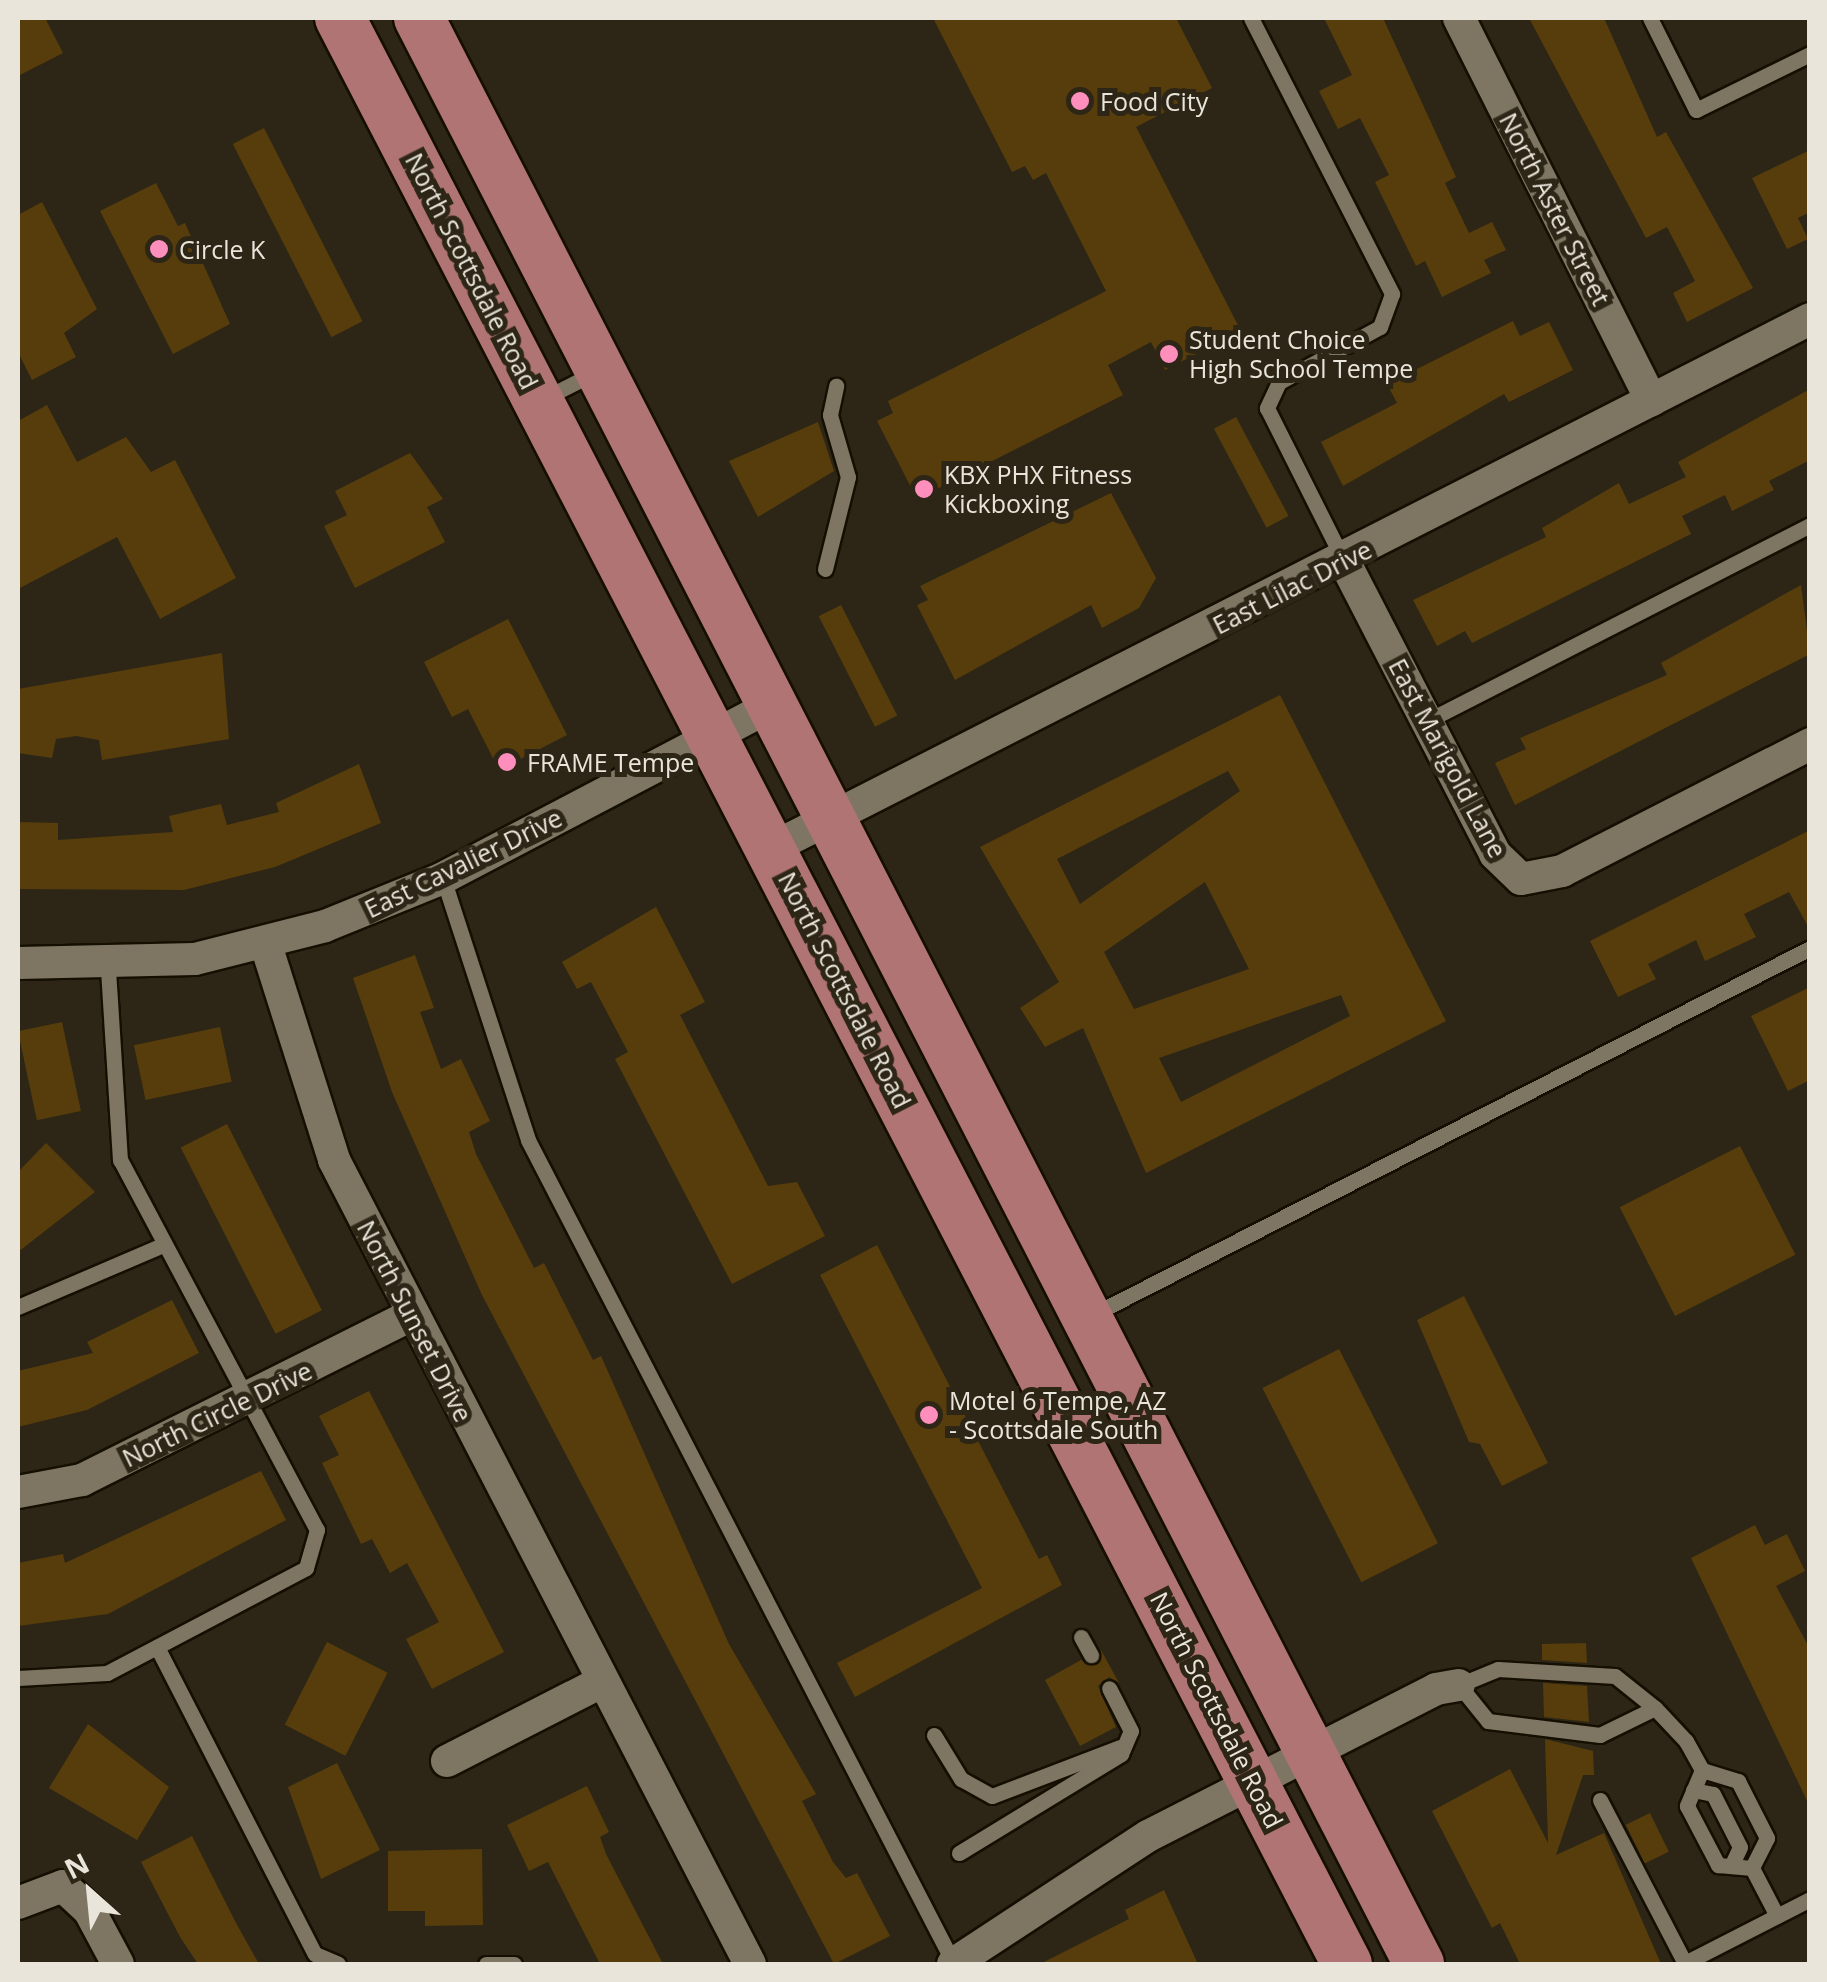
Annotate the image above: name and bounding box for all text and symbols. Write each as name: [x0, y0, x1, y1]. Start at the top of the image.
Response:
place label: Food City: [1100, 86, 1208, 116]
marker: Food City: [1069, 90, 1091, 112]
street label: North Aster Street: [1494, 108, 1616, 310]
street label: North Scottsdale Road: [399, 148, 545, 394]
place label: Circle K: [179, 234, 265, 264]
marker: Circle K: [148, 238, 170, 260]
place label: Student Choice High School Tempe: [1189, 325, 1413, 384]
marker: Student Choice High School Tempe: [1158, 343, 1180, 365]
place label: KBX PHX Fitness Kickboxing: [944, 460, 1132, 519]
marker: KBX PHX Fitness Kickboxing: [913, 478, 935, 500]
street label: East Lilac Drive: [1208, 534, 1376, 640]
street label: East Marigold Lane: [1383, 653, 1513, 863]
place label: FRAME Tempe: [527, 747, 694, 777]
marker: FRAME Tempe: [496, 751, 518, 773]
street label: East Cavalier Drive: [359, 802, 567, 924]
street label: North Scottsdale Road: [772, 867, 918, 1113]
street label: North Sunset Drive: [351, 1215, 479, 1427]
street label: North Circle Drive: [117, 1355, 317, 1473]
place label: Motel 6 Tempe, AZ - Scottsdale South: [949, 1386, 1166, 1445]
marker: Motel 6 Tempe, AZ - Scottsdale South: [918, 1404, 940, 1426]
street label: North Scottsdale Road: [1144, 1587, 1290, 1833]
north arrow: [40, 1842, 140, 1942]
text: N: [58, 1843, 95, 1887]

